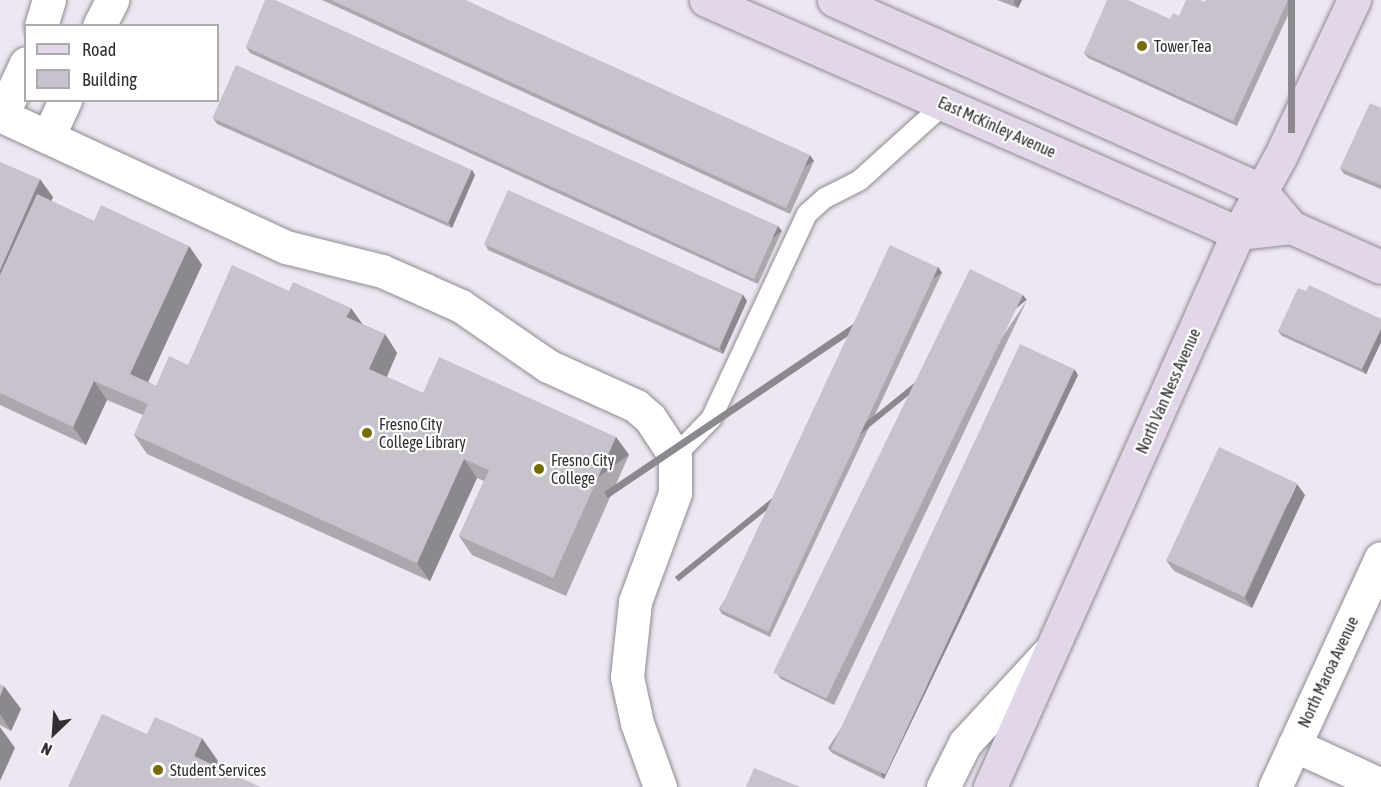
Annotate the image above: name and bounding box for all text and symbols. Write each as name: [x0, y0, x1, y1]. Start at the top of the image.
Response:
legend: [24, 24, 219, 102]
place label: Tower Tea: [1154, 36, 1212, 56]
text: Road: [82, 39, 116, 60]
marker: Tower Tea: [1135, 39, 1149, 53]
text: Building: [82, 69, 137, 90]
street label: East McKinley Avenue: [935, 92, 1059, 162]
street label: North Van Ness Avenue: [1132, 325, 1204, 457]
place label: Fresno City College Library: [379, 414, 466, 452]
marker: Fresno City College Library: [360, 426, 374, 440]
place label: Fresno City College: [551, 450, 614, 488]
marker: Fresno City College: [532, 462, 546, 476]
street label: North Maroa Avenue: [1294, 613, 1362, 731]
north arrow: [24, 703, 84, 763]
text: N: [38, 739, 54, 759]
place label: Student Services: [170, 760, 266, 780]
marker: Student Services: [151, 763, 165, 777]

